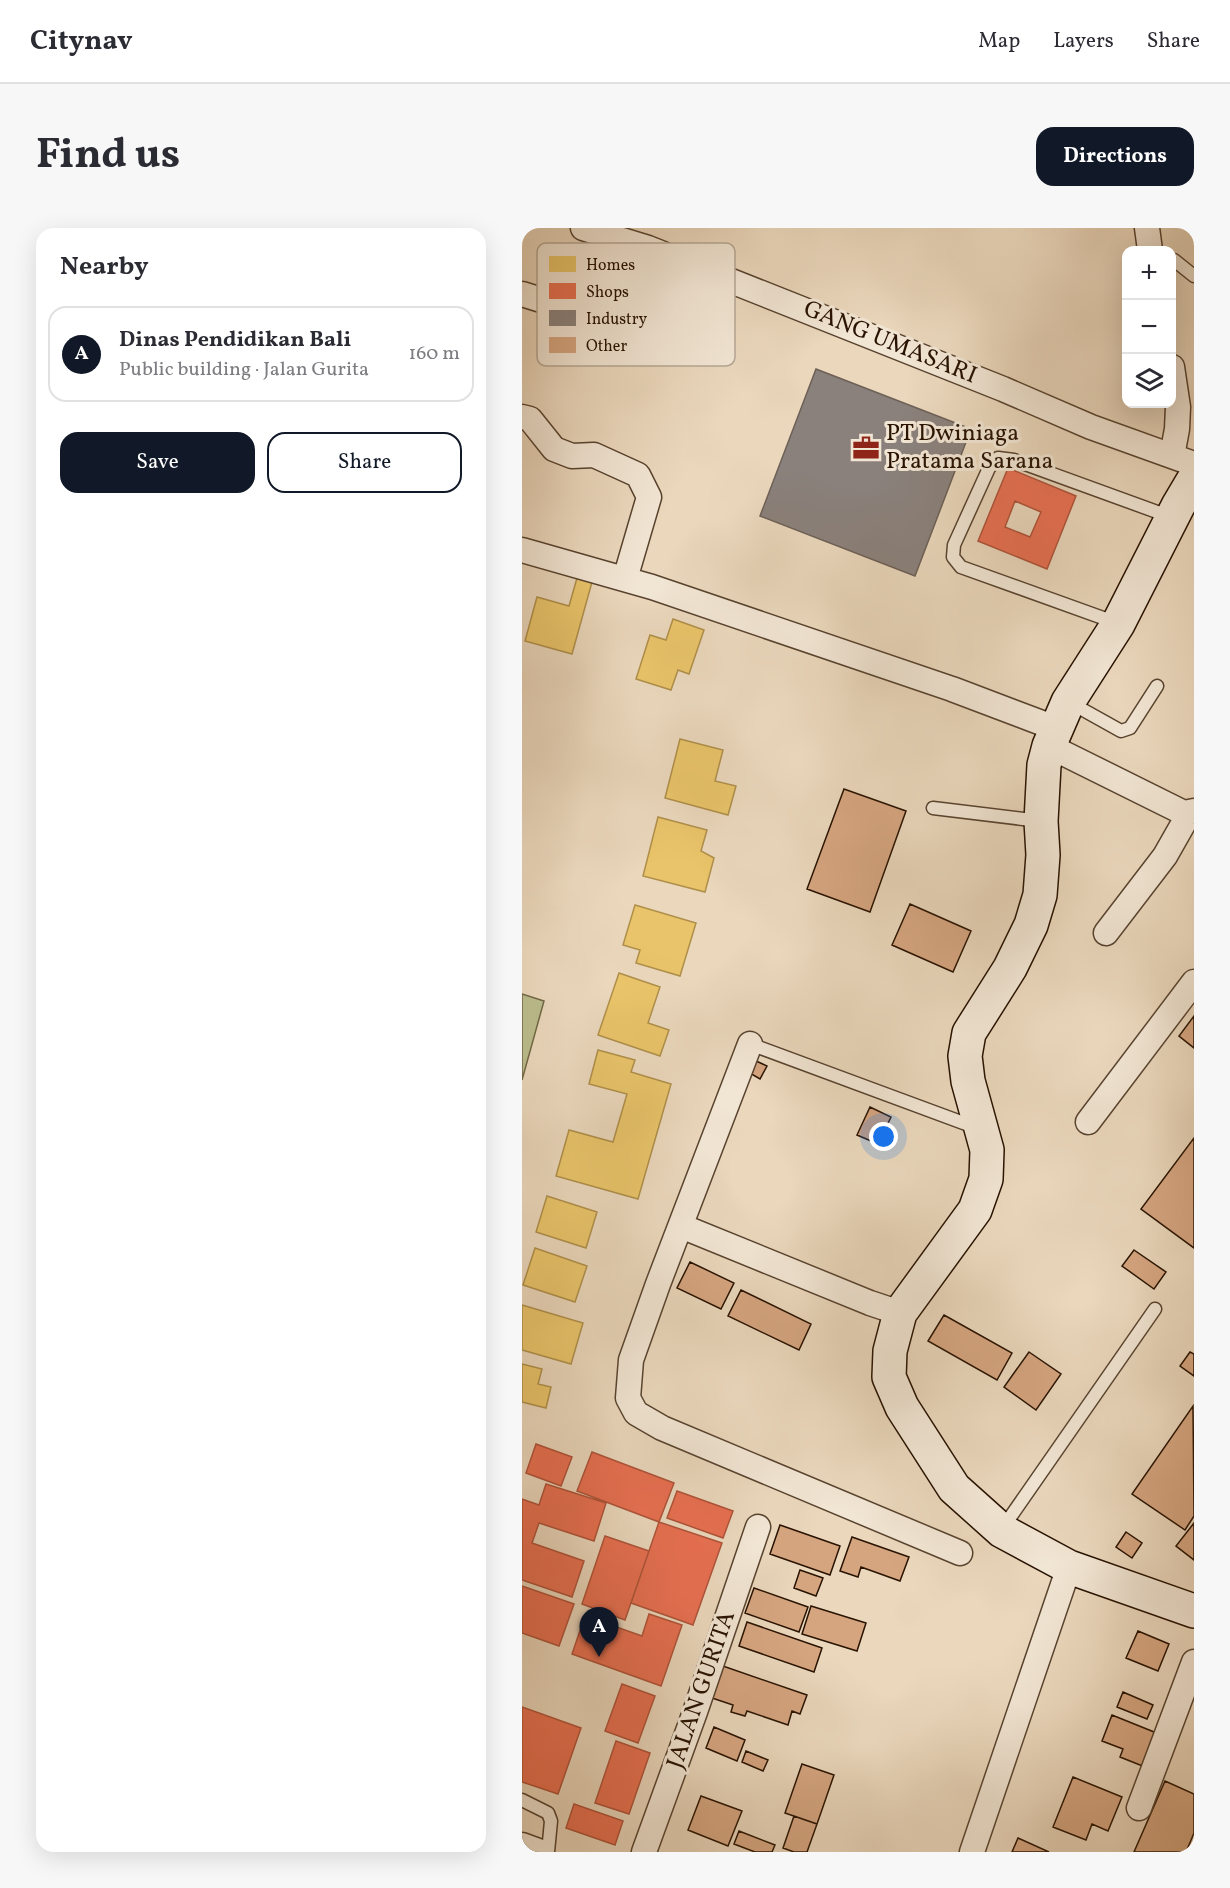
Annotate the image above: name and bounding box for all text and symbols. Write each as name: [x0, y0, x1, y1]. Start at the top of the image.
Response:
text: Citynav: [30, 22, 133, 61]
text: Map: [978, 27, 1020, 56]
text: Layers: [1053, 27, 1114, 56]
text: Share: [1147, 27, 1200, 56]
text: Find us: [36, 127, 180, 186]
button: Directions: [1036, 127, 1194, 186]
legend: [537, 243, 735, 366]
map controls: [1122, 246, 1176, 408]
button: +: [1122, 246, 1176, 300]
text: Nearby: [60, 249, 149, 285]
text: Homes: [586, 255, 635, 277]
text: Shops: [586, 282, 629, 304]
street label: GANG UMASARI: [798, 293, 982, 393]
button: −: [1122, 300, 1176, 354]
text: Industry: [586, 309, 647, 331]
text: Dinas Pendidikan Bali: [119, 325, 351, 356]
text: Other: [586, 336, 627, 358]
text: A: [74, 340, 89, 368]
text: 160 m: [408, 340, 460, 368]
button: layers: [1122, 354, 1176, 408]
text: Public building · Jalan Gurita: [119, 356, 369, 384]
place label: PT Dwiniaga Pratama Sarana: [886, 417, 1053, 479]
button: Save: [60, 432, 255, 493]
button: Share: [267, 432, 462, 493]
office icon: PT Dwiniaga Pratama Sarana: [851, 433, 881, 463]
your location: [869, 1122, 898, 1151]
street label: JALAN GURITA: [659, 1606, 745, 1774]
pin: A: [580, 1608, 619, 1657]

